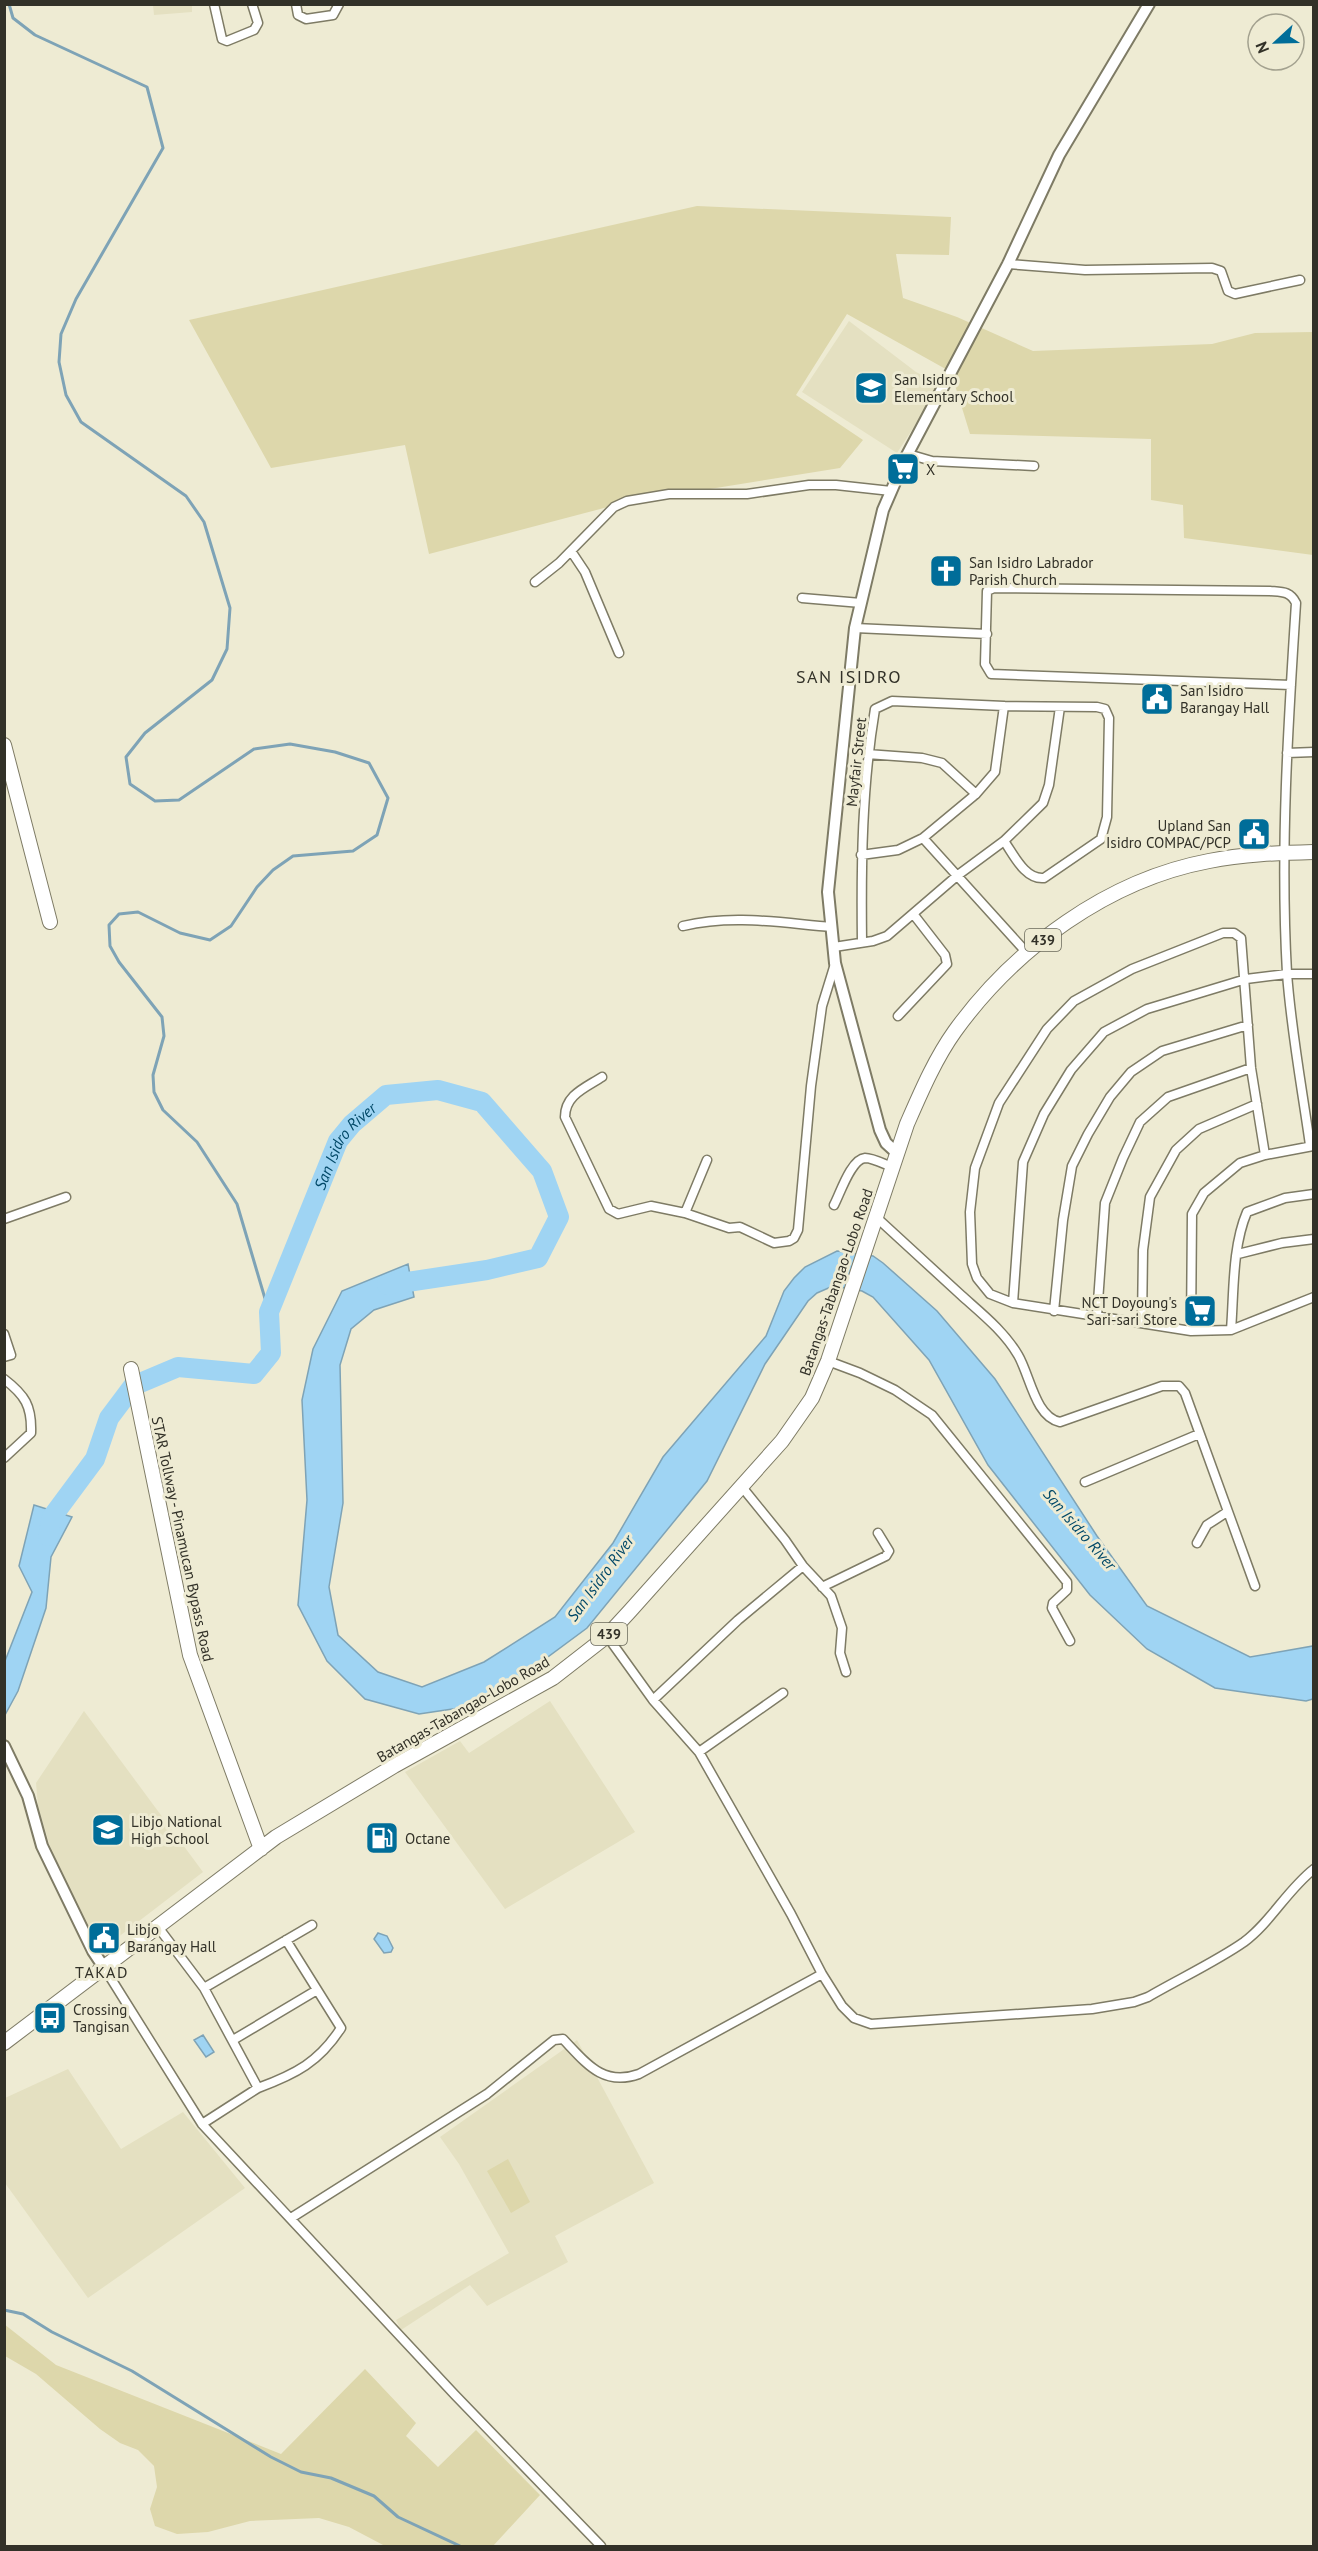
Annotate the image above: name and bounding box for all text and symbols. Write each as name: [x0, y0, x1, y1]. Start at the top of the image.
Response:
north arrow: [1246, 12, 1306, 72]
text: N: [1251, 39, 1273, 56]
school or university icon: San Isidro Elementary School: [853, 370, 889, 406]
place label: San Isidro Elementary School: [894, 370, 1014, 406]
supermarket icon: X: [885, 451, 921, 487]
place label: X: [926, 460, 935, 479]
church icon: San Isidro Labrador Parish Church: [928, 553, 964, 589]
place label: San Isidro Labrador Parish Church: [969, 553, 1093, 589]
district label: SAN ISIDRO: [796, 665, 902, 688]
public building icon: San Isidro Barangay Hall: [1139, 681, 1175, 717]
place label: San Isidro Barangay Hall: [1180, 681, 1270, 717]
street label: Mayfair Street: [842, 716, 870, 808]
place label: Upland San Isidro COMPAC/PCP: [1106, 816, 1231, 852]
public building icon: Upland San Isidro COMPAC/PCP: [1236, 816, 1272, 852]
road number: 439: [1025, 929, 1061, 951]
water label: San Isidro River: [309, 1097, 381, 1192]
street label: Batangas-Tabangao-Lobo Road: [795, 1186, 877, 1378]
place label: NCT Doyoung's Sari-sari Store: [1081, 1293, 1177, 1329]
supermarket icon: NCT Doyoung's Sari-sari Store: [1182, 1293, 1218, 1329]
street label: STAR Tollway - Pinamucan Bypass Road: [148, 1415, 218, 1663]
water label: San Isidro River: [1039, 1484, 1122, 1575]
water label: San Isidro River: [562, 1530, 639, 1625]
road number: 439: [591, 1623, 627, 1645]
street label: Batangas-Tabangao-Lobo Road: [373, 1652, 553, 1766]
school or university icon: Libjo National High School: [90, 1812, 126, 1848]
place label: Libjo National High School: [131, 1812, 222, 1848]
fuel station icon: Octane: [364, 1820, 400, 1856]
place label: Octane: [405, 1829, 450, 1848]
public building icon: Libjo Barangay Hall: [86, 1920, 122, 1956]
place label: Libjo Barangay Hall: [127, 1920, 217, 1956]
district label: TAKAD: [75, 1962, 129, 1982]
bus stop icon: Crossing Tangisan: [32, 2000, 68, 2036]
place label: Crossing Tangisan: [73, 2000, 129, 2036]

